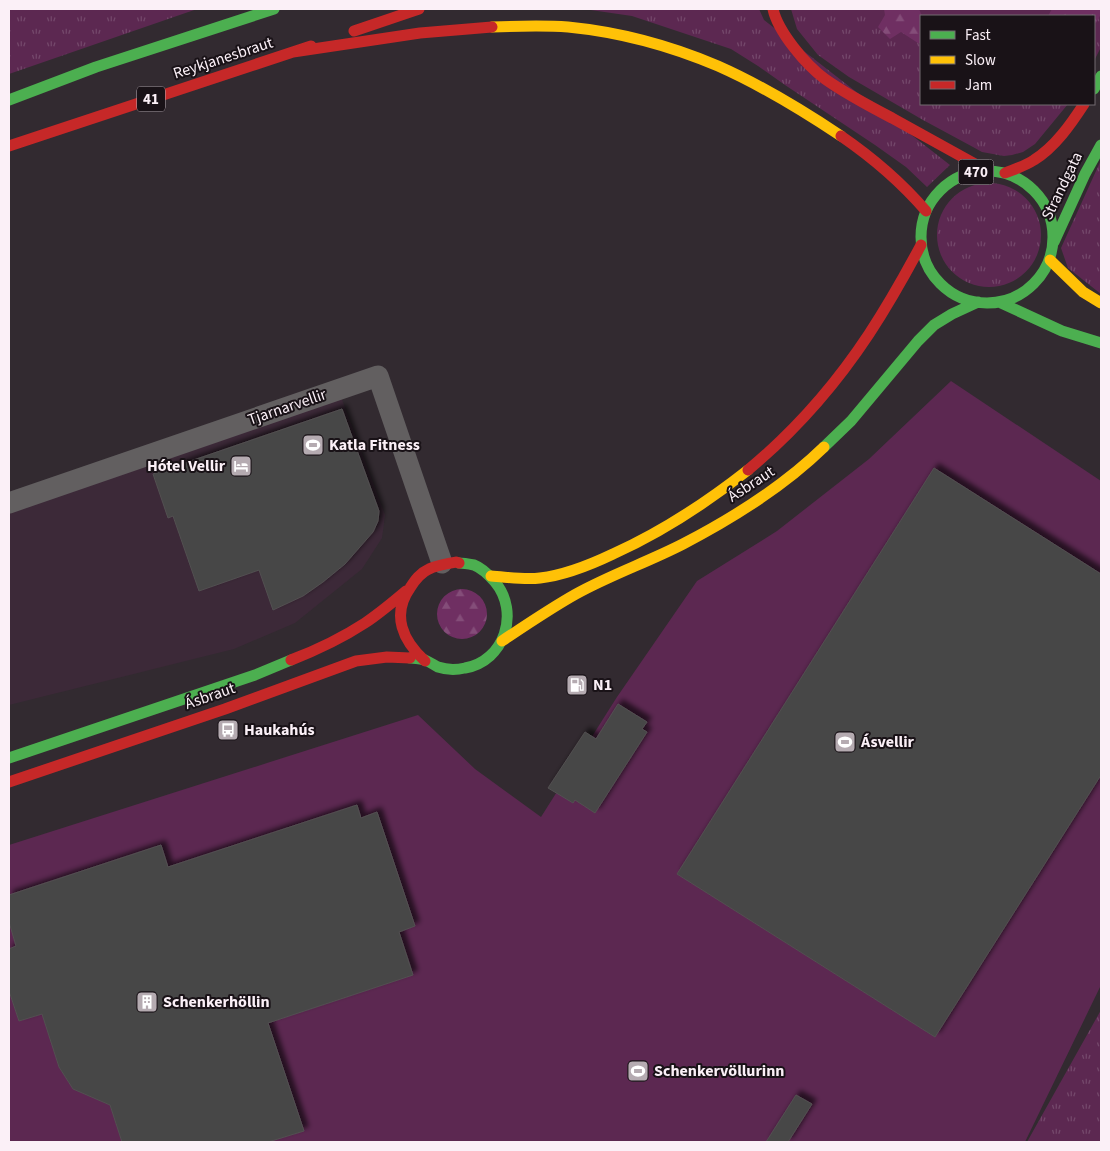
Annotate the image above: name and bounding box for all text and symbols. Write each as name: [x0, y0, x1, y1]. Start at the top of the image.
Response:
legend: [920, 15, 1095, 105]
text: Fast: [965, 25, 991, 46]
street label: Reykjanesbraut: [170, 31, 276, 85]
text: Slow: [965, 50, 996, 71]
text: Jam: [965, 75, 992, 96]
road number: 41: [137, 86, 165, 112]
street label: Strandgata: [1036, 148, 1088, 224]
road number: 470: [958, 160, 994, 184]
street label: Tjarnarvellir: [245, 383, 330, 431]
sports icon: Katla Fitness: [301, 433, 325, 457]
place label: Katla Fitness: [329, 434, 420, 456]
hotel icon: Hótel Vellir: [229, 454, 253, 478]
place label: Hótel Vellir: [147, 455, 226, 477]
street label: Ásbraut: [723, 460, 779, 507]
fuel station icon: N1: [565, 673, 589, 697]
place label: N1: [593, 674, 612, 696]
street label: Ásbraut: [182, 677, 239, 715]
bus stop icon: Haukahús: [216, 718, 240, 742]
place label: Haukahús: [244, 719, 315, 741]
sports icon: Ásvellir: [833, 730, 857, 754]
place label: Ásvellir: [860, 731, 915, 753]
building icon: Schenkerhöllin: [135, 990, 159, 1014]
place label: Schenkerhöllin: [163, 991, 270, 1013]
sports icon: Schenkervöllurinn: [626, 1059, 650, 1083]
place label: Schenkervöllurinn: [654, 1060, 785, 1082]

